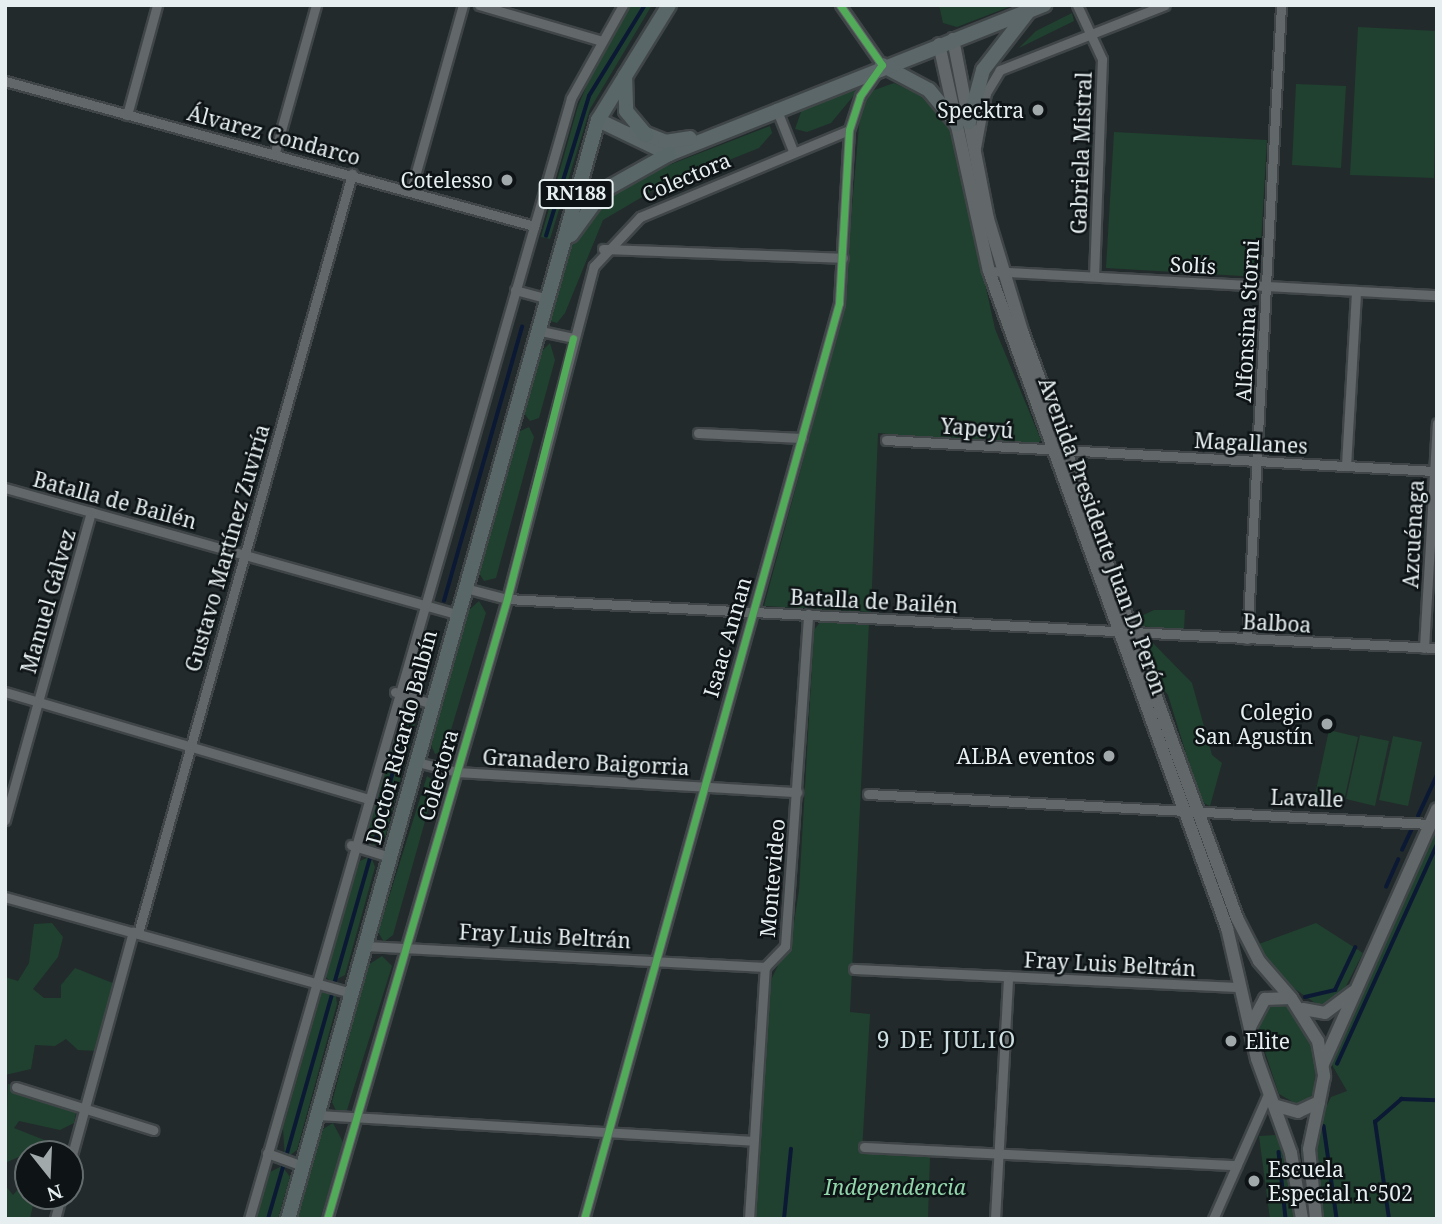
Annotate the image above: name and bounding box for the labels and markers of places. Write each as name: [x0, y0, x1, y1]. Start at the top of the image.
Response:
place label: Specktra: [937, 97, 1024, 123]
marker: Specktra: [1030, 102, 1046, 118]
place label: Cotelesso: [401, 167, 493, 193]
marker: Cotelesso: [499, 172, 515, 188]
place label: Colegio San Agustín: [1195, 699, 1313, 749]
marker: Colegio San Agustín: [1319, 716, 1335, 732]
place label: ALBA eventos: [956, 743, 1095, 769]
marker: ALBA eventos: [1101, 748, 1117, 764]
place label: Elite: [1245, 1028, 1290, 1054]
marker: Elite: [1223, 1033, 1239, 1049]
place label: Escuela Especial n°502: [1268, 1156, 1413, 1206]
marker: Escuela Especial n°502: [1246, 1173, 1262, 1189]

